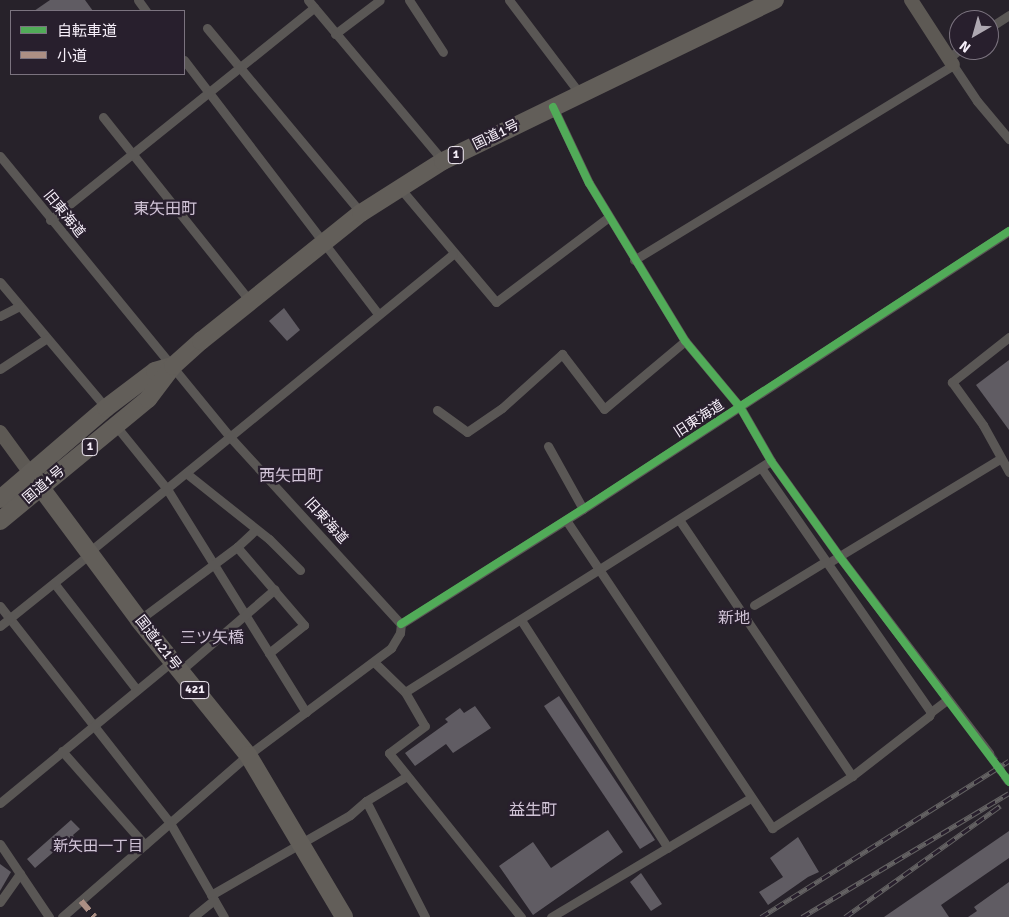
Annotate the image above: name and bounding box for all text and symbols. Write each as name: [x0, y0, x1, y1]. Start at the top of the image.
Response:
legend: [10, 10, 185, 75]
north arrow: [949, 10, 999, 60]
text: 自転車道: [57, 22, 117, 40]
text: N: [956, 37, 974, 56]
text: 小道: [57, 47, 87, 65]
street label: 国道1号: [470, 117, 522, 153]
road number: 1: [447, 146, 465, 164]
street label: 旧東海道: [40, 187, 88, 241]
district label: 東矢田町: [133, 199, 197, 219]
street label: 旧東海道: [671, 397, 727, 441]
road number: 1: [81, 438, 99, 457]
street label: 国道1号: [20, 463, 68, 507]
district label: 西矢田町: [259, 466, 323, 486]
street label: 旧東海道: [301, 495, 351, 547]
district label: 新地: [718, 608, 750, 628]
street label: 国道421号: [131, 612, 185, 674]
district label: 三ツ矢橋: [180, 628, 244, 648]
road number: 421: [180, 680, 210, 700]
district label: 益生町: [509, 800, 557, 820]
district label: 新矢田一丁目: [53, 838, 143, 856]

